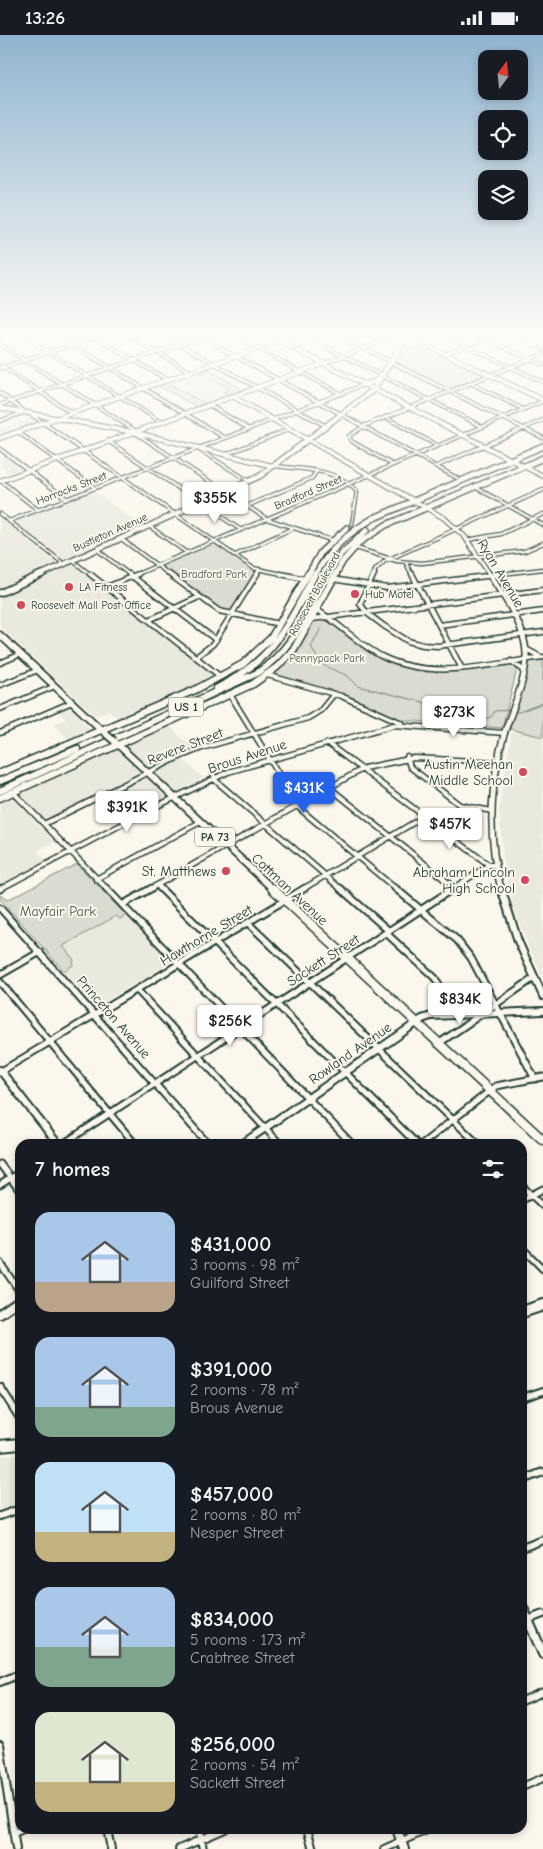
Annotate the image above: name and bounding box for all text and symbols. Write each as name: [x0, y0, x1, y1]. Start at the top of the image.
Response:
text: 13:26: [25, 7, 65, 29]
north arrow: [478, 50, 528, 100]
map controls: [478, 50, 528, 220]
button: locate: [478, 110, 528, 160]
button: layers: [478, 170, 528, 220]
street label: Horrocks Street: [34, 469, 109, 508]
street label: Bradford Street: [272, 472, 345, 513]
pin: $355K: [180, 481, 250, 524]
text: $355K: [193, 489, 237, 507]
street label: Bustleton Avenue: [71, 510, 150, 555]
street label: Ryan Avenue: [474, 536, 528, 610]
street label: Roosevelt Boulevard: [286, 550, 343, 638]
park label: Bradford Park: [181, 568, 248, 581]
marker: LA Fitness: [63, 581, 75, 593]
place label: LA Fitness: [79, 581, 128, 594]
marker: Hub Motel: [349, 588, 361, 600]
place label: Hub Motel: [365, 588, 414, 601]
marker: Roosevelt Mall Post Office: [15, 599, 27, 611]
place label: Roosevelt Mall Post Office: [31, 599, 151, 612]
park label: Pennypack Park: [289, 652, 365, 665]
pin: $273K: [419, 695, 489, 738]
road number: US 1: [168, 697, 204, 717]
text: $273K: [433, 703, 475, 721]
street label: Revere Street: [145, 724, 226, 769]
street label: Brous Avenue: [206, 736, 289, 777]
place label: Austin Meehan Middle School: [424, 756, 513, 789]
marker: Austin Meehan Middle School: [517, 766, 529, 778]
pin: $431K: [269, 771, 339, 814]
text: $431K: [284, 779, 324, 797]
pin: $391K: [92, 791, 162, 833]
text: $391K: [106, 798, 148, 816]
pin: $457K: [415, 807, 485, 850]
text: $457K: [429, 815, 471, 833]
road number: PA 73: [195, 827, 235, 847]
street label: Cottman Avenue: [248, 850, 331, 929]
place label: St. Matthews: [142, 863, 216, 880]
place label: Abraham Lincoln High School: [413, 864, 515, 897]
marker: St. Matthews: [220, 865, 232, 877]
marker: Abraham Lincoln High School: [519, 874, 531, 886]
street label: Hawthorne Street: [157, 901, 256, 970]
park label: Mayfair Park: [20, 903, 96, 920]
street label: Sackett Street: [284, 930, 364, 990]
street label: Princeton Avenue: [73, 972, 154, 1062]
pin: $834K: [425, 983, 495, 1025]
text: $834K: [439, 990, 481, 1008]
pin: $256K: [195, 1005, 265, 1047]
text: $256K: [208, 1012, 252, 1030]
street label: Rowland Avenue: [306, 1019, 395, 1088]
icon: filters: [479, 1155, 507, 1183]
text: 7 homes: [35, 1157, 110, 1181]
icon: home: [75, 1232, 135, 1292]
text: $431,000: [190, 1232, 271, 1256]
text: 3 rooms · 98 m²: [190, 1256, 299, 1274]
text: Guilford Street: [190, 1274, 289, 1292]
icon: home: [75, 1357, 135, 1417]
text: $391,000: [190, 1357, 272, 1381]
text: 2 rooms · 78 m²: [190, 1381, 298, 1399]
text: Brous Avenue: [190, 1399, 283, 1417]
icon: home: [75, 1482, 135, 1542]
text: $457,000: [190, 1482, 273, 1506]
text: 2 rooms · 80 m²: [190, 1506, 301, 1524]
text: Nesper Street: [190, 1524, 283, 1542]
icon: home: [75, 1607, 135, 1667]
text: $834,000: [190, 1607, 274, 1631]
text: 5 rooms · 173 m²: [190, 1631, 305, 1649]
text: Crabtree Street: [190, 1649, 295, 1667]
icon: home: [75, 1732, 135, 1792]
text: $256,000: [190, 1732, 275, 1756]
text: 2 rooms · 54 m²: [190, 1756, 299, 1774]
text: Sackett Street: [190, 1774, 285, 1792]

